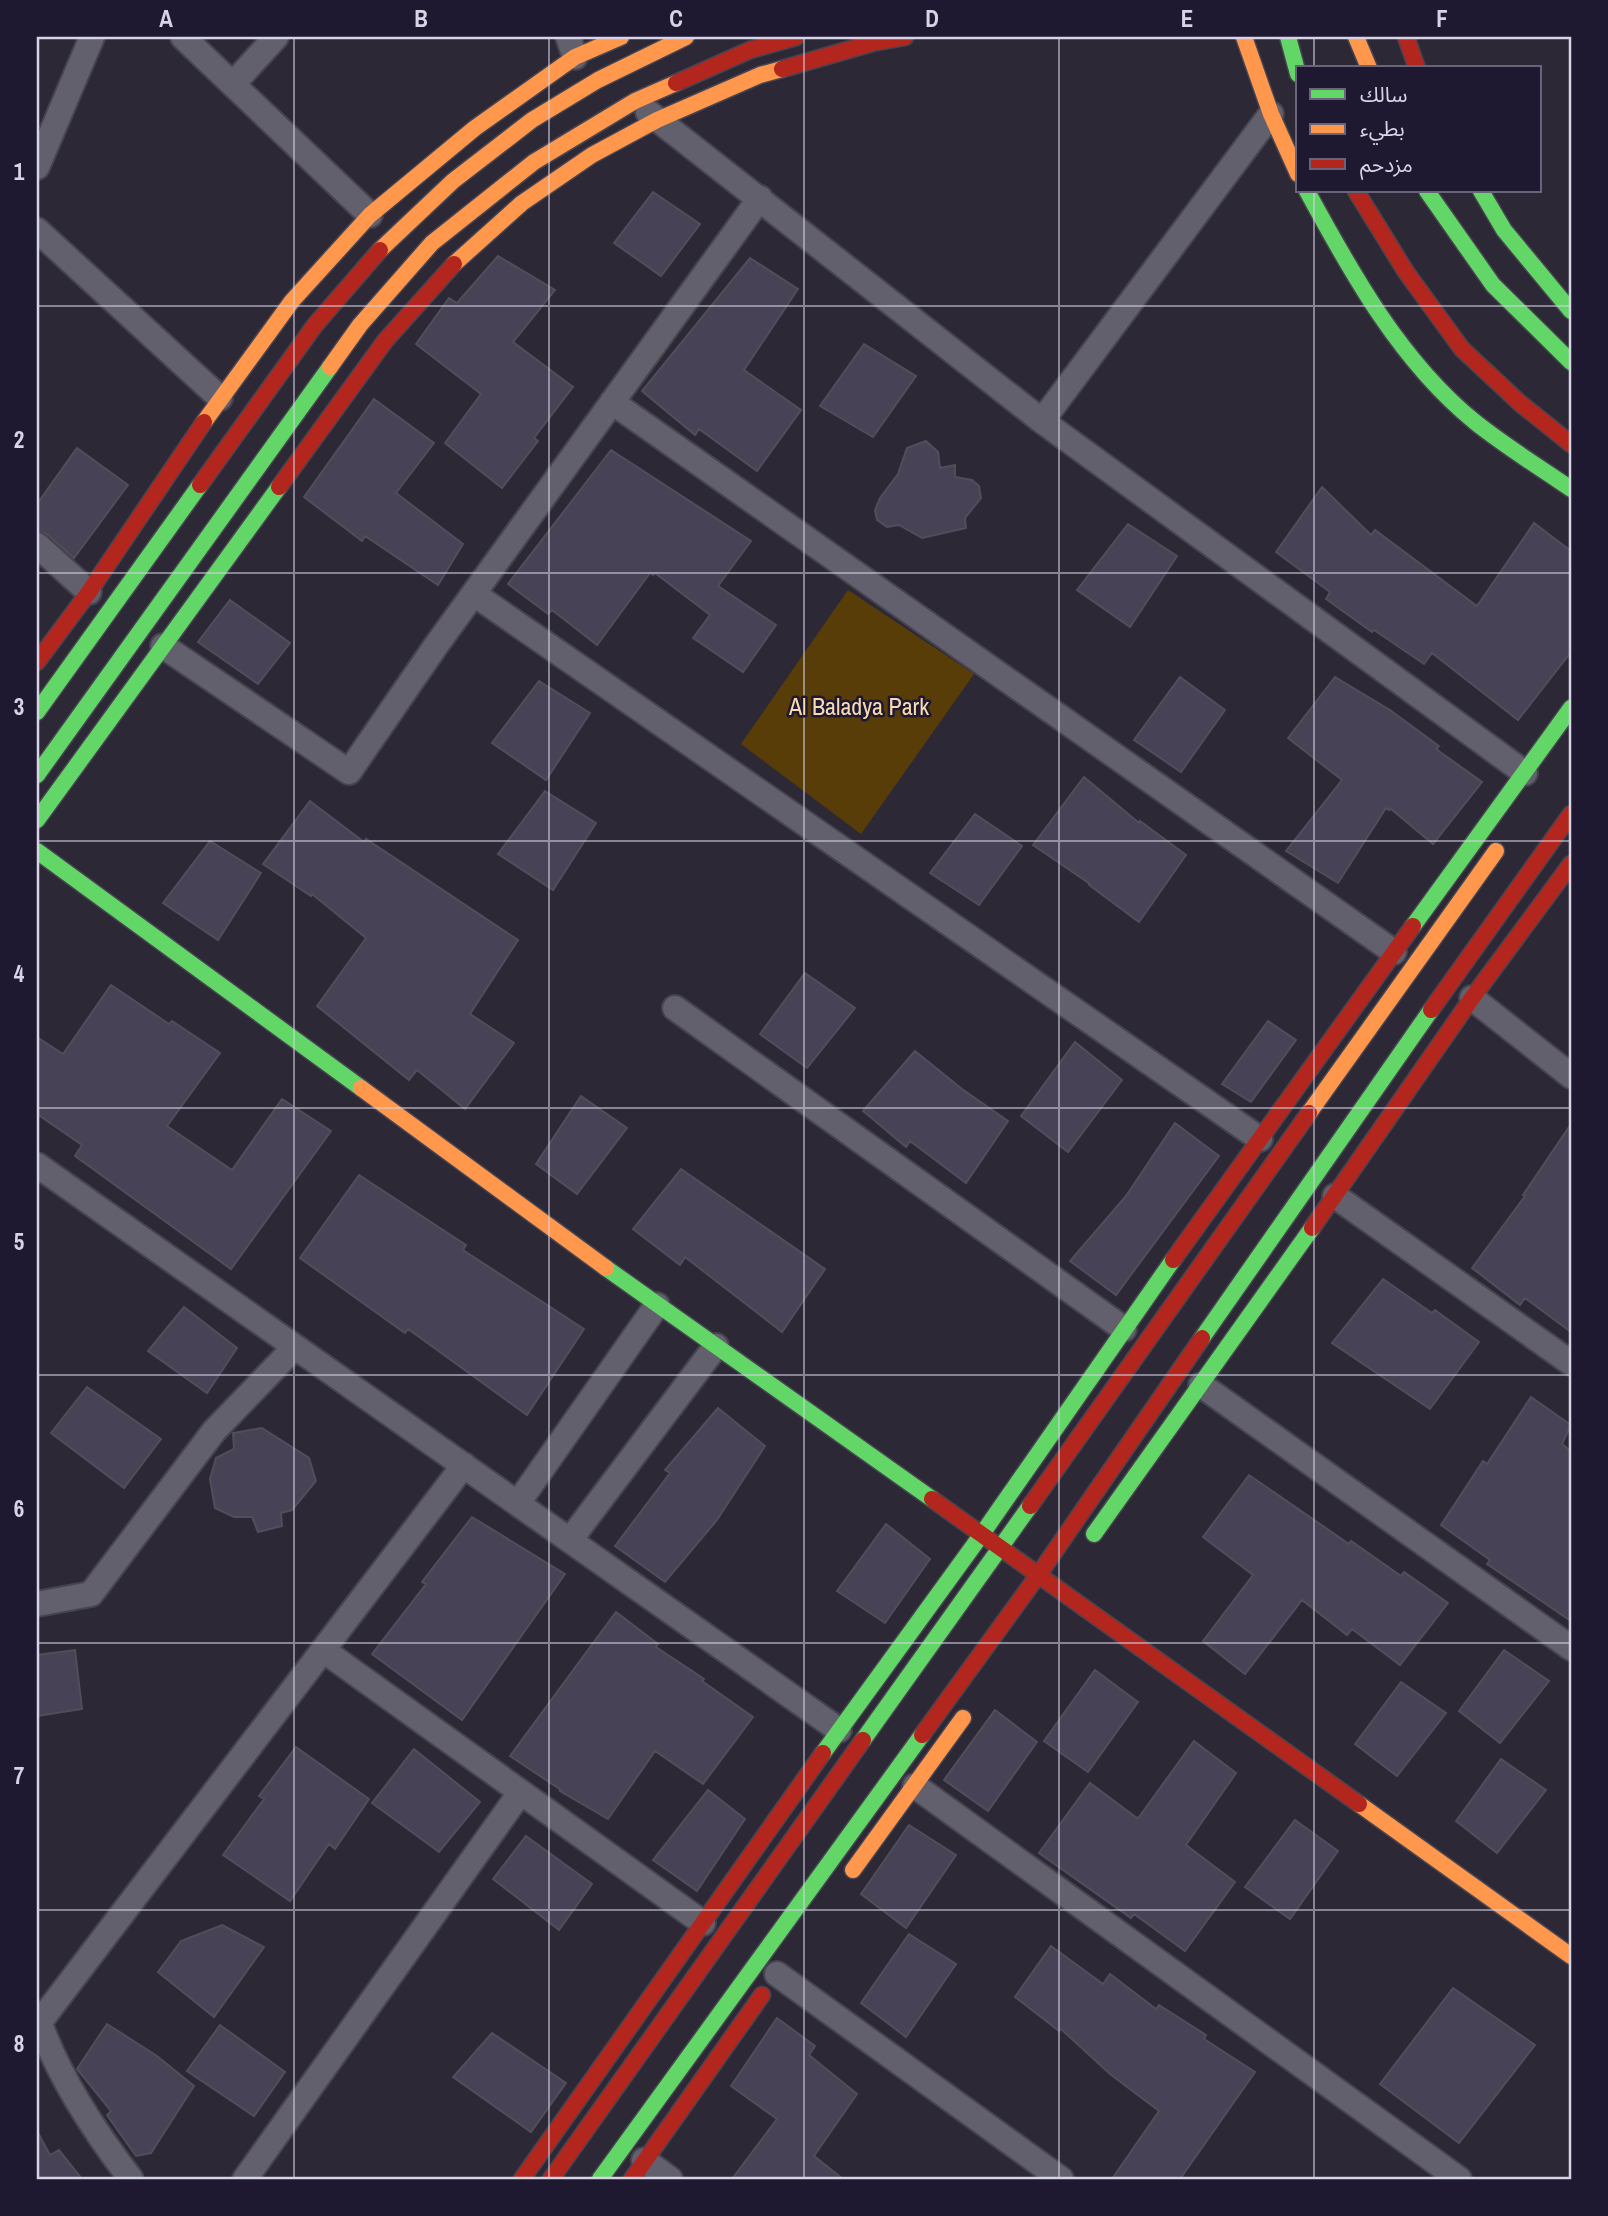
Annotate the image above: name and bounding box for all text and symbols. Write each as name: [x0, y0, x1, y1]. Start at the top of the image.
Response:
text: A: [159, 3, 173, 34]
text: B: [414, 3, 428, 34]
text: C: [669, 3, 683, 34]
text: D: [925, 3, 939, 34]
text: E: [1181, 3, 1193, 34]
text: F: [1436, 3, 1448, 34]
legend: [1296, 66, 1542, 192]
text: سالك: [1360, 80, 1407, 109]
text: بطيء: [1360, 114, 1405, 145]
text: مزدحم: [1360, 150, 1413, 180]
text: 1: [14, 156, 25, 187]
text: 2: [14, 424, 24, 455]
park label: Al Baladya Park: [788, 690, 929, 722]
text: 3: [14, 691, 24, 722]
text: 4: [14, 958, 25, 989]
text: 5: [14, 1226, 24, 1257]
text: 6: [14, 1493, 24, 1524]
text: 7: [14, 1760, 24, 1791]
text: 8: [14, 2028, 24, 2059]

